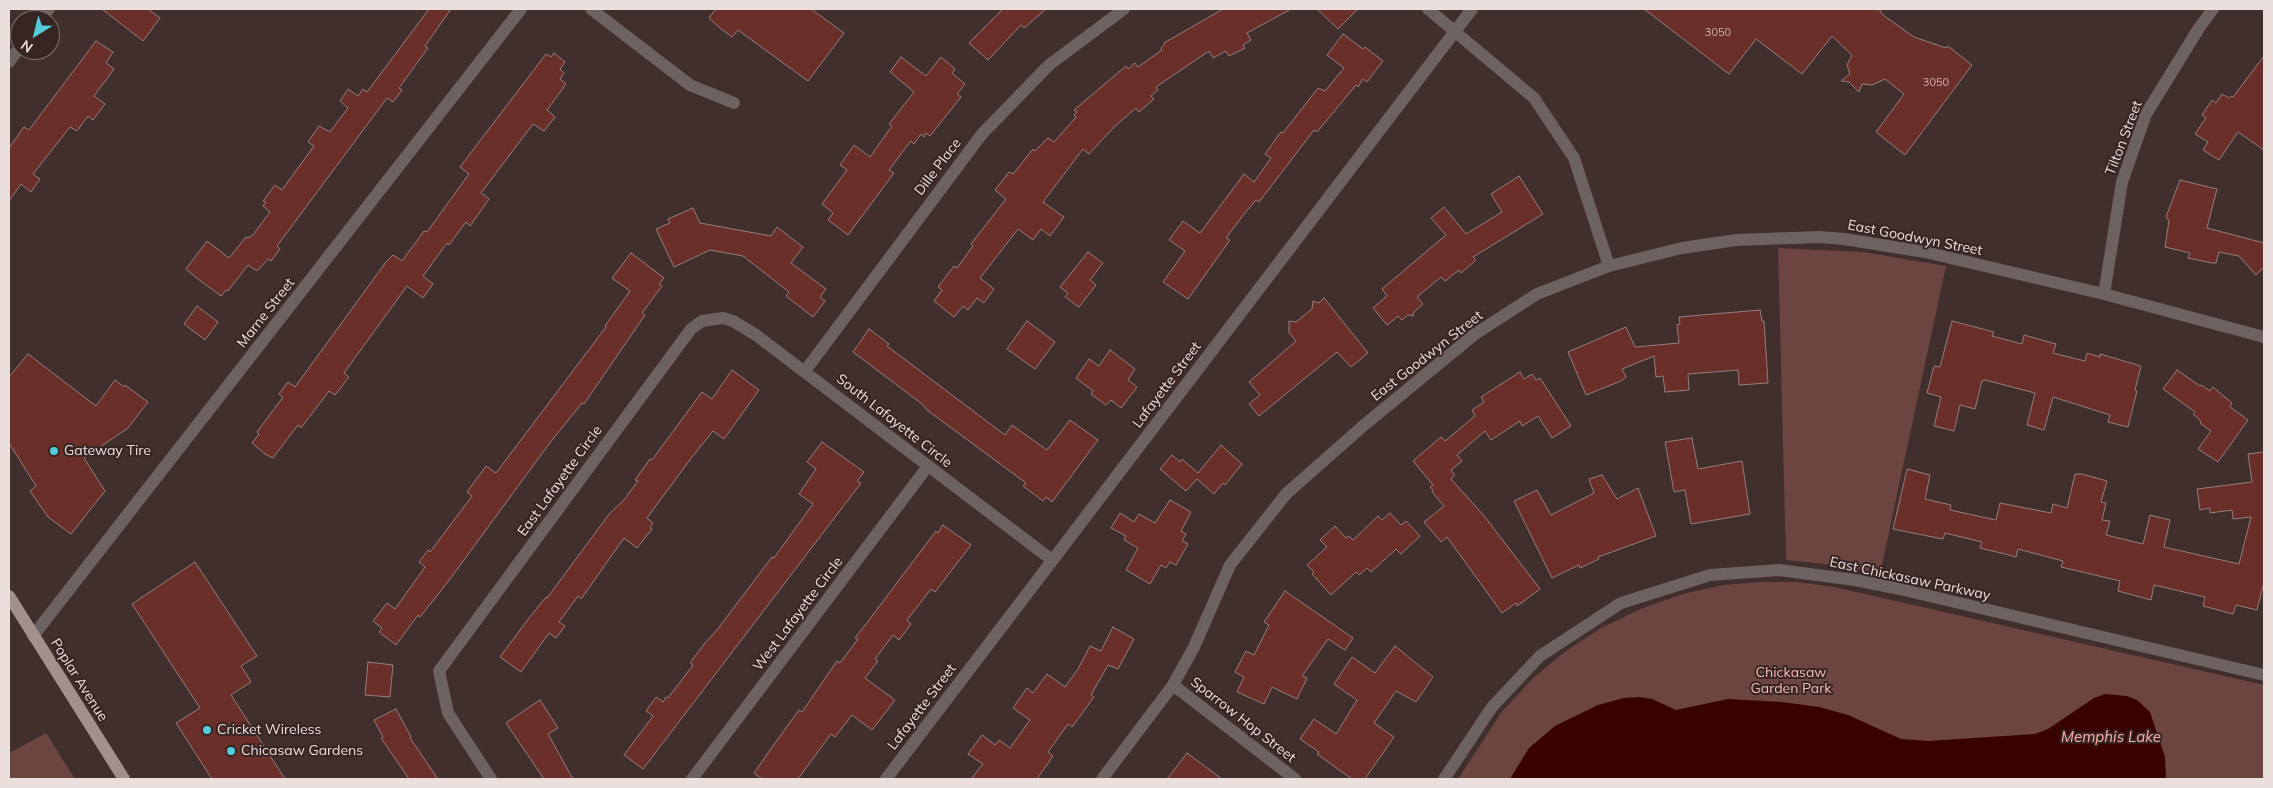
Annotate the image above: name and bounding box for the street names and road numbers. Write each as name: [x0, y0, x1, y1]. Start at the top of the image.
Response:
street label: Tilton Street: [2102, 98, 2146, 178]
street label: Dille Place: [911, 135, 965, 199]
street label: East Goodwyn Street: [1846, 217, 1984, 259]
street label: Marne Street: [234, 275, 298, 351]
street label: East Goodwyn Street: [1368, 307, 1486, 405]
street label: Lafayette Street: [1129, 339, 1205, 431]
street label: South Lafayette Circle: [833, 371, 955, 471]
street label: East Lafayette Circle: [514, 422, 606, 540]
street label: West Lafayette Circle: [750, 554, 846, 674]
street label: East Chickasaw Parkway: [1828, 554, 1992, 604]
street label: Poplar Avenue: [47, 636, 111, 724]
street label: Lafayette Street: [884, 661, 960, 753]
street label: Sparrow Hop Street: [1187, 674, 1299, 766]

